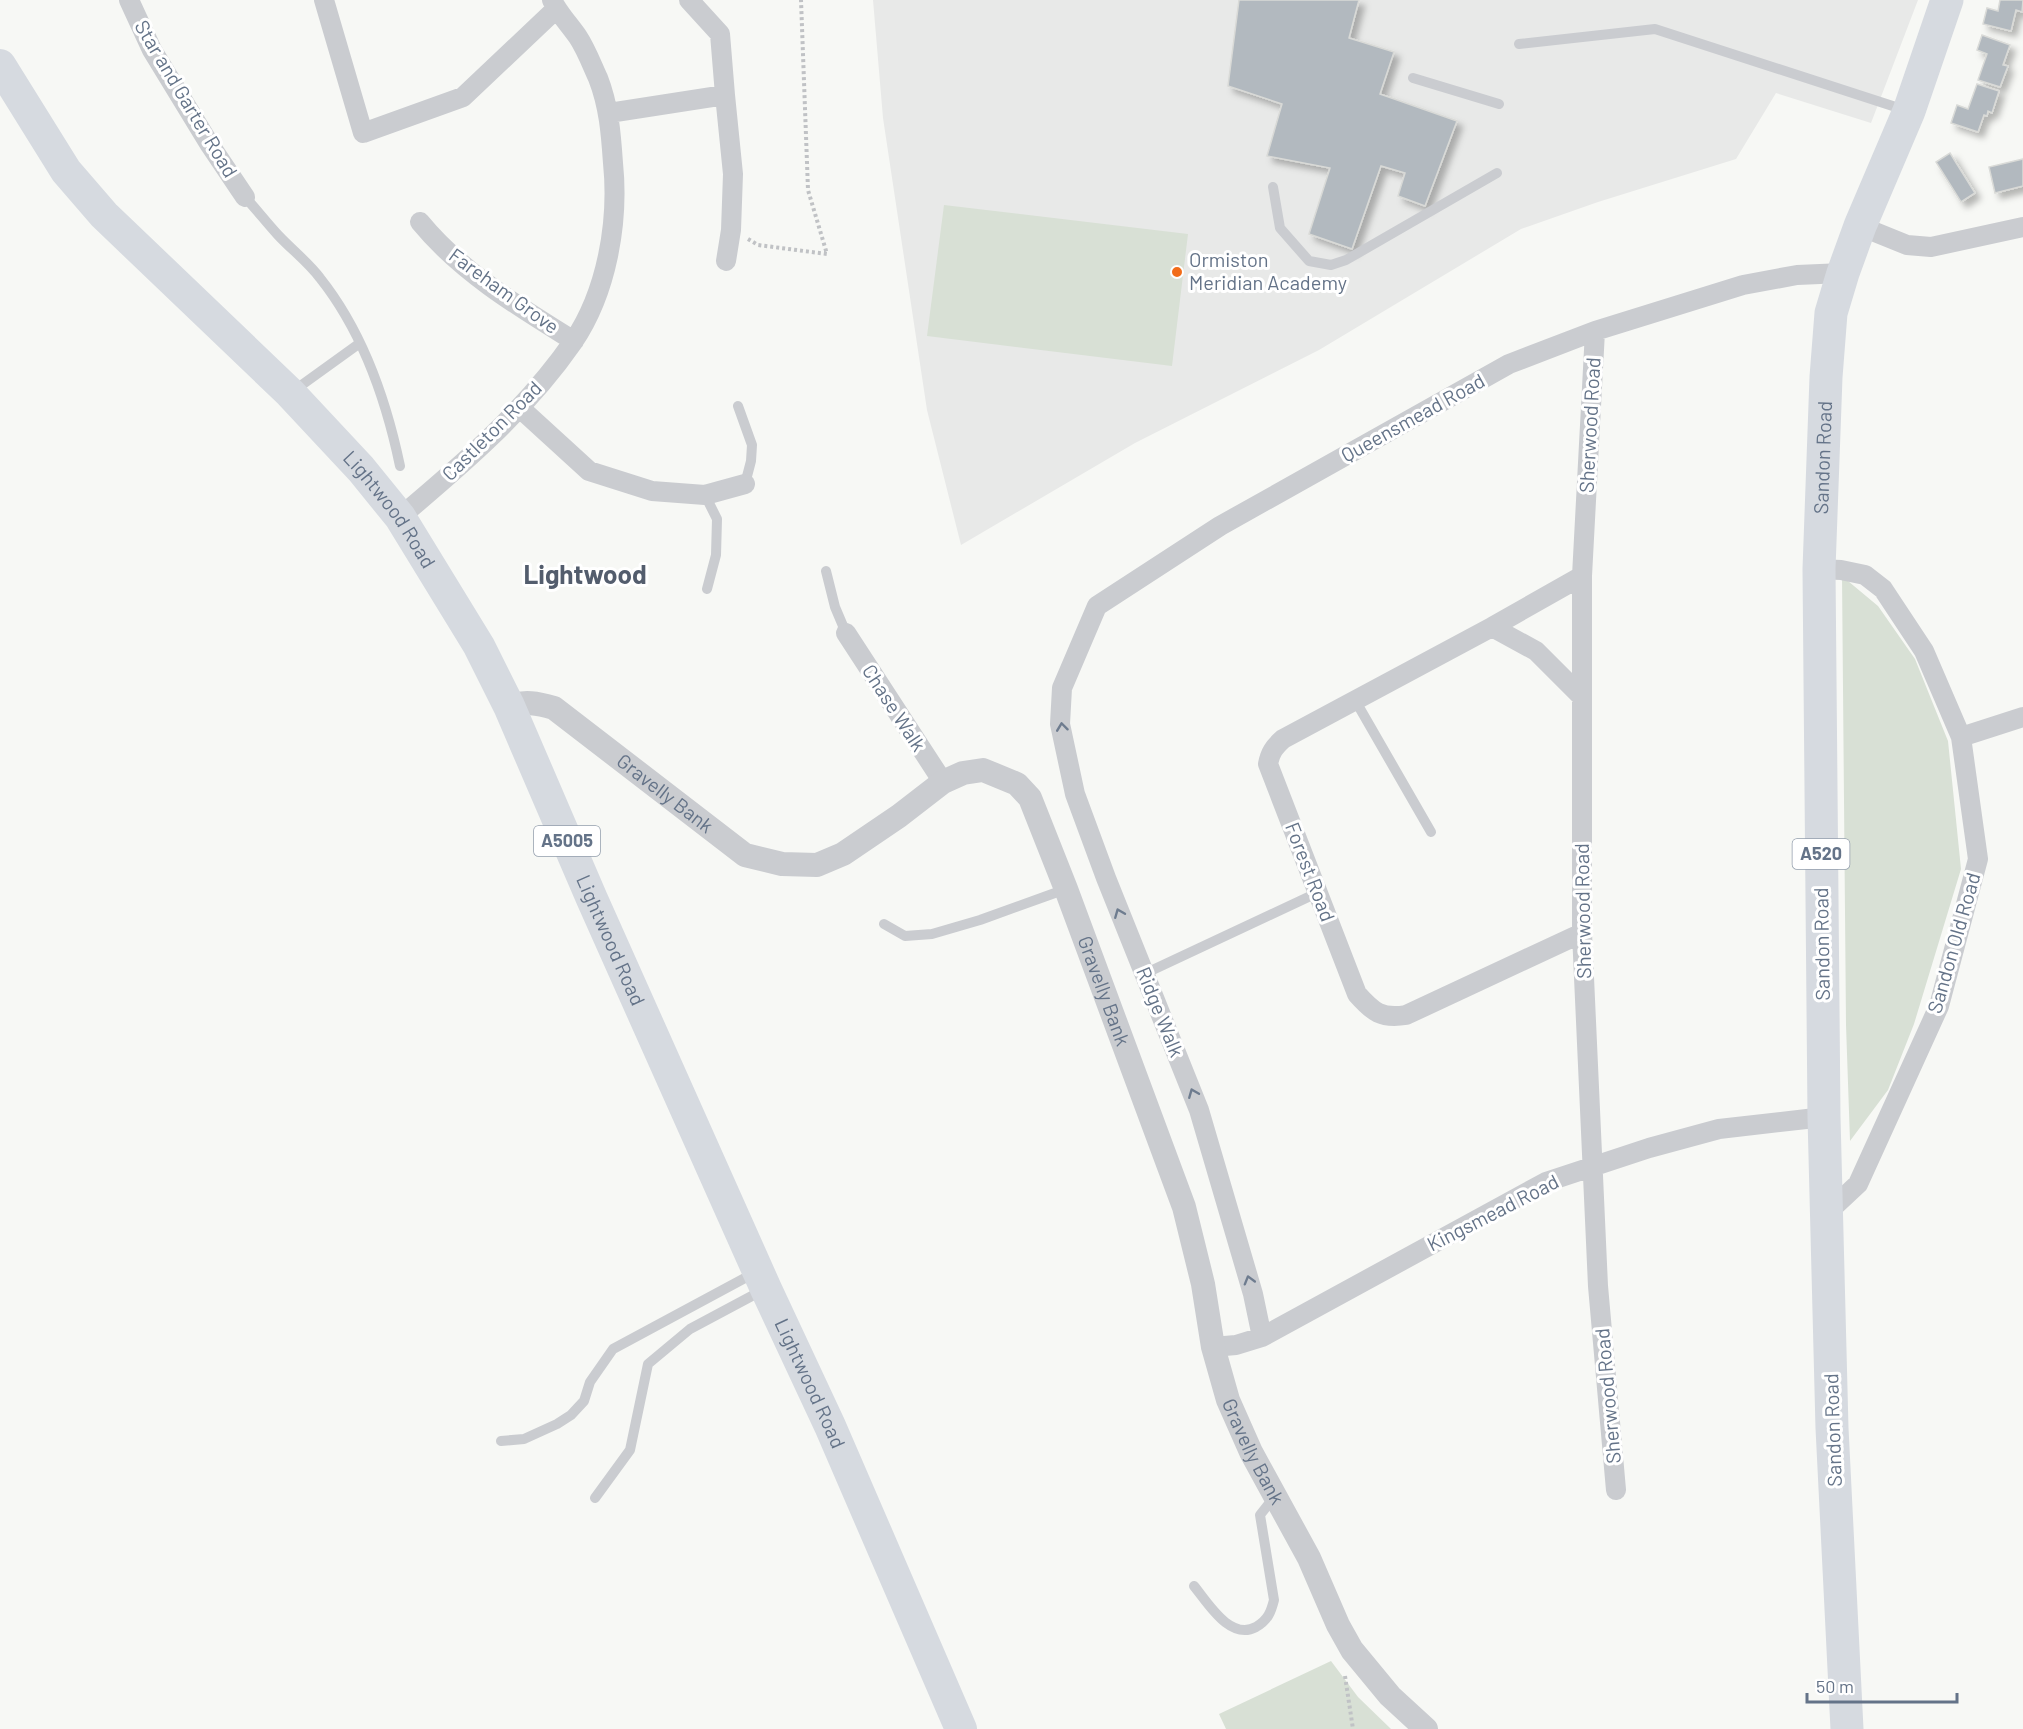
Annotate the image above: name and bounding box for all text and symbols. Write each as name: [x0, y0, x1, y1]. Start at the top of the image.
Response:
street label: Star and Garter Road: [130, 15, 243, 182]
street label: Fareham Grove: [445, 242, 564, 338]
place label: Ormiston Meridian Academy: [1189, 247, 1347, 294]
marker: Ormiston Meridian Academy: [1170, 265, 1184, 279]
street label: Sherwood Road: [1573, 356, 1605, 493]
street label: Queensmead Road: [1337, 368, 1488, 466]
street label: Castleton Road: [436, 375, 546, 485]
street label: Sandon Road: [1808, 400, 1836, 515]
street label: Lightwood Road: [339, 445, 441, 572]
district label: Lightwood: [523, 558, 647, 589]
street label: Chase Walk: [858, 659, 932, 755]
one-way arrow: [1056, 723, 1068, 732]
street label: Gravelly Bank: [613, 748, 719, 837]
street label: Forest Road: [1281, 819, 1341, 925]
road number: A5005: [534, 826, 600, 856]
road number: A520: [1792, 839, 1850, 869]
street label: Sherwood Road: [1569, 843, 1595, 979]
street label: Sandon Old Road: [1921, 870, 1985, 1016]
street label: Lightwood Road: [572, 871, 651, 1009]
street label: Sandon Road: [1808, 887, 1834, 1001]
one-way arrow: [1114, 908, 1127, 919]
street label: Gravelly Bank: [1073, 932, 1136, 1049]
street label: Ridge Walk: [1132, 963, 1190, 1060]
one-way arrow: [1188, 1089, 1200, 1100]
street label: Kingsmead Road: [1423, 1169, 1562, 1256]
one-way arrow: [1244, 1275, 1256, 1286]
street label: Lightwood Road: [770, 1314, 851, 1452]
street label: Sherwood Road: [1589, 1327, 1625, 1465]
street label: Sandon Road: [1818, 1373, 1846, 1487]
street label: Gravelly Bank: [1218, 1394, 1290, 1508]
scale bar: [1807, 1666, 1957, 1704]
text: 50 m: [1816, 1675, 1854, 1697]

